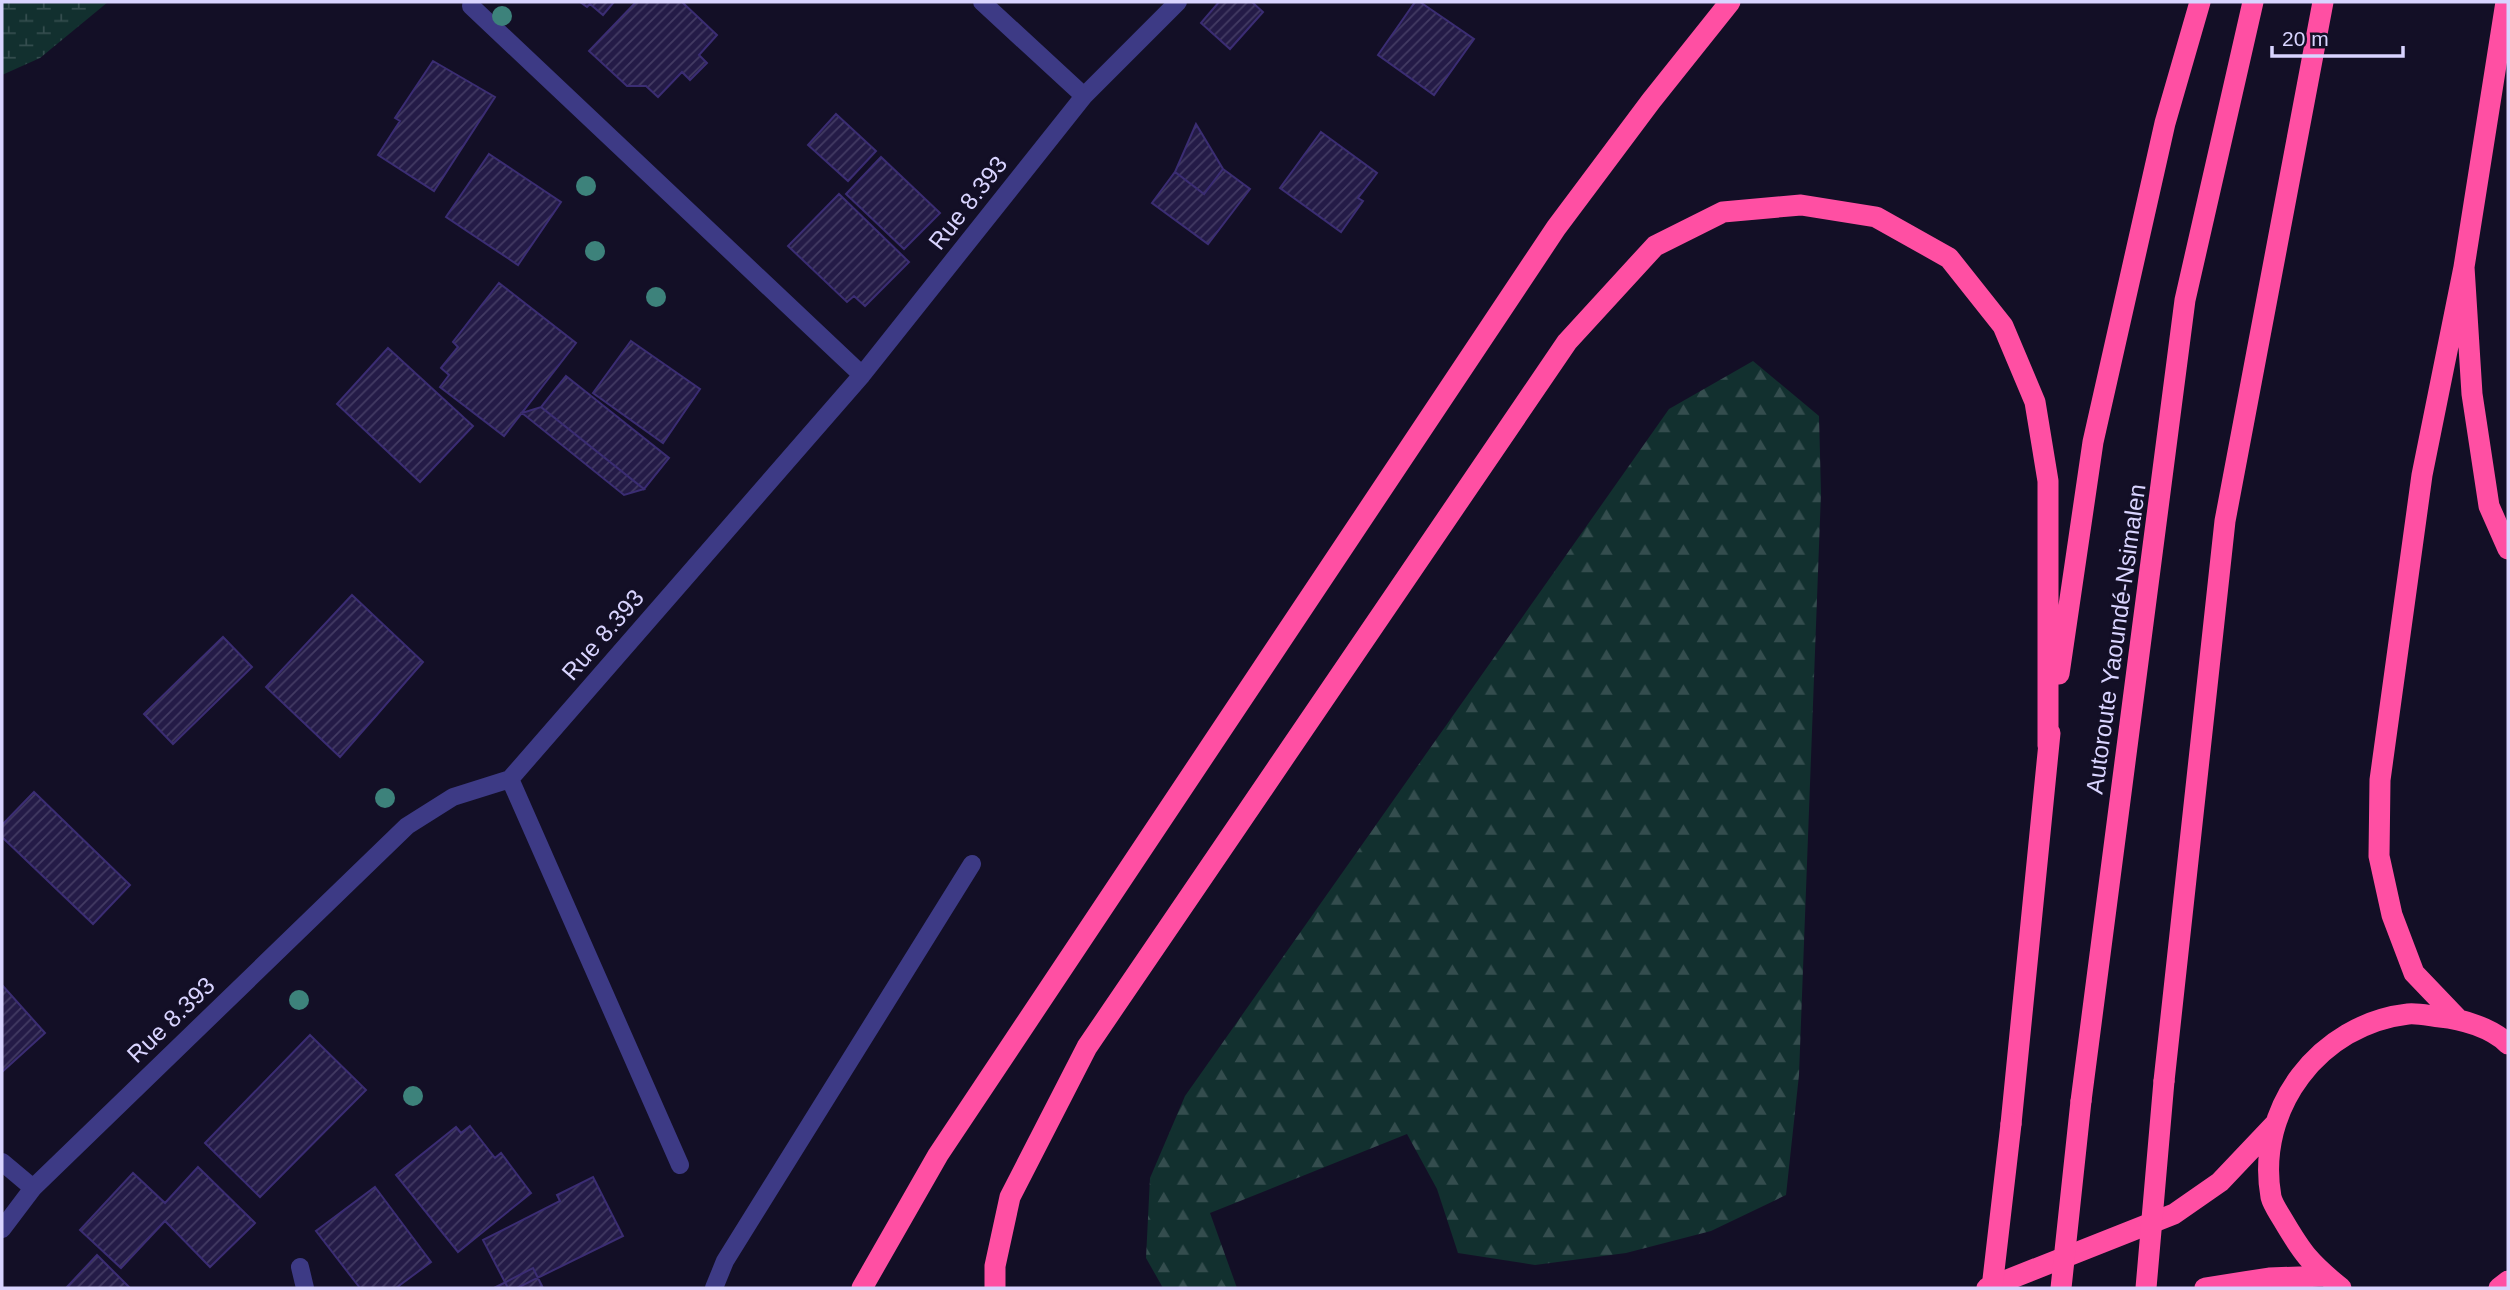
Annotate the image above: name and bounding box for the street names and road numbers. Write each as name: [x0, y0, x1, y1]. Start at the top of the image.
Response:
street label: Rue 8.393: [923, 151, 1012, 255]
street label: Autoroute Yaoundé-Nsimalen: [2080, 482, 2151, 796]
street label: Rue 8.393: [556, 584, 649, 685]
street label: Rue 8.393: [121, 971, 220, 1068]

